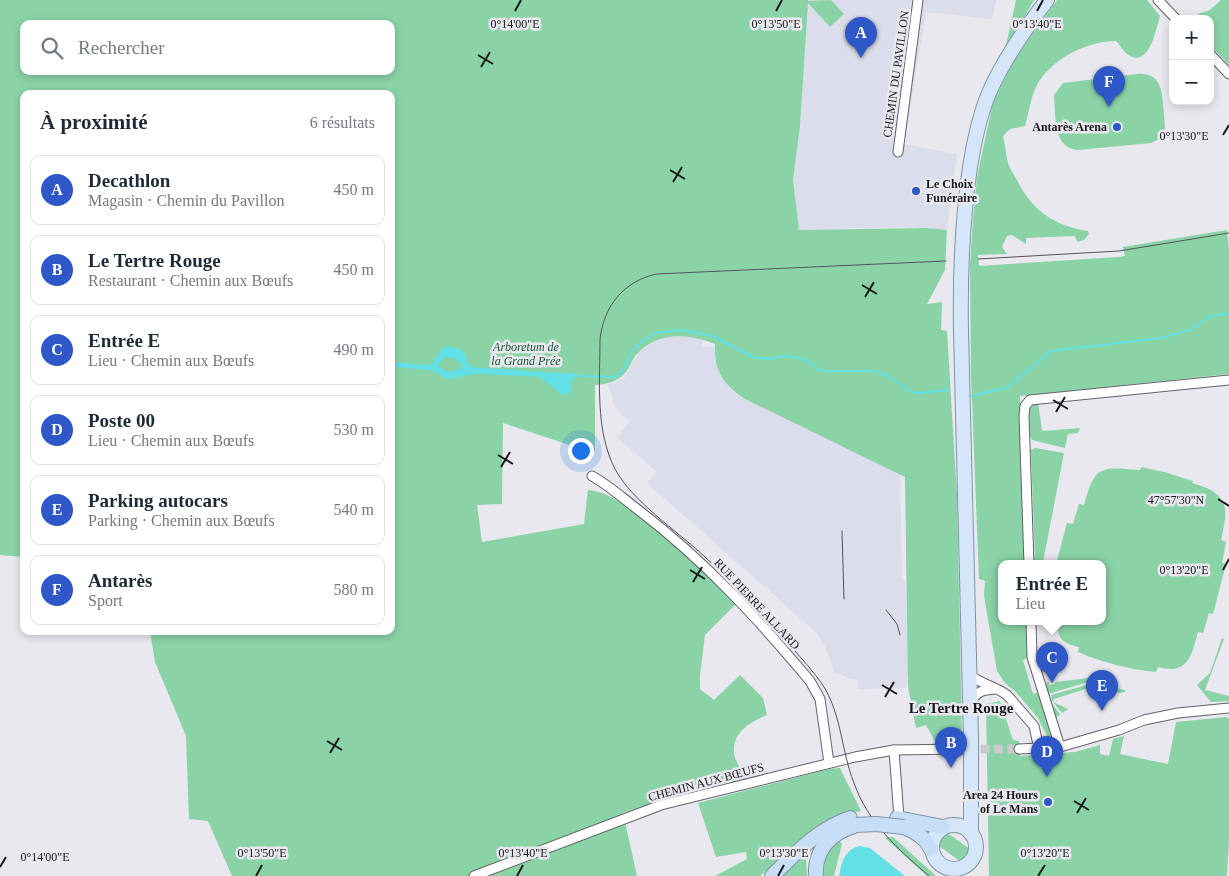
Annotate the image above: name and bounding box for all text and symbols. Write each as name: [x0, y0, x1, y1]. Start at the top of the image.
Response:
street label: CHEMIN DU PAVILLON: [880, 9, 912, 138]
map controls: [1169, 15, 1214, 105]
button: +: [1169, 15, 1214, 60]
text: 0°14'00"E: [490, 17, 540, 31]
text: 0°13'50"E: [751, 17, 801, 31]
pin: A: [845, 17, 877, 58]
text: 0°13'40"E: [1012, 17, 1062, 31]
search box: [20, 20, 395, 75]
icon: search: [38, 34, 66, 62]
text: Rechercher: [78, 37, 165, 58]
button: −: [1169, 60, 1214, 105]
pin: F: [1093, 66, 1125, 107]
text: À proximité: [40, 110, 148, 134]
text: 6 résultats: [310, 114, 375, 131]
place label: Antarès Arena: [1032, 120, 1107, 134]
marker: Antarès Arena: [1111, 121, 1123, 133]
text: 0°13'30"E: [1159, 129, 1209, 143]
text: Decathlon: [88, 170, 170, 191]
place label: Le Choix Funéraire: [926, 177, 978, 205]
text: A: [51, 181, 63, 198]
text: 450 m: [334, 181, 374, 198]
marker: Le Choix Funéraire: [910, 185, 922, 197]
text: Magasin · Chemin du Pavillon: [88, 192, 284, 209]
text: Le Tertre Rouge: [88, 250, 221, 271]
text: B: [52, 261, 62, 278]
text: 450 m: [334, 261, 374, 278]
text: Restaurant · Chemin aux Bœufs: [88, 272, 293, 289]
text: Entrée E: [88, 330, 160, 351]
park label: Arboretum de la Grand Prée: [491, 340, 561, 368]
text: C: [51, 341, 63, 358]
text: 490 m: [334, 341, 374, 358]
text: Lieu · Chemin aux Bœufs: [88, 352, 254, 369]
text: Poste 00: [88, 410, 155, 431]
text: D: [51, 421, 63, 438]
text: 530 m: [334, 421, 374, 438]
text: Lieu · Chemin aux Bœufs: [88, 432, 254, 449]
your location: [568, 438, 594, 464]
text: Parking autocars: [88, 490, 228, 511]
text: 47°57'30"N: [1148, 493, 1205, 507]
text: E: [52, 501, 62, 518]
text: 540 m: [334, 501, 374, 518]
text: Parking · Chemin aux Bœufs: [88, 512, 275, 529]
street label: RUE PIERRE ALLARD: [711, 556, 803, 653]
popup: [998, 560, 1106, 625]
text: 0°13'20"E: [1159, 563, 1209, 577]
text: Antarès: [88, 570, 152, 591]
text: Entrée E: [1016, 573, 1088, 594]
text: F: [52, 581, 62, 598]
text: 580 m: [334, 581, 374, 598]
text: Sport: [88, 592, 123, 609]
text: Lieu: [1016, 595, 1045, 612]
pin: C: [1036, 642, 1068, 683]
pin: E: [1086, 670, 1118, 711]
district label: Le Tertre Rouge: [909, 700, 1014, 716]
pin: B: [935, 727, 967, 768]
pin: D: [1031, 736, 1063, 777]
street label: CHEMIN AUX BŒUFS: [647, 760, 765, 804]
place label: Area 24 Hours of Le Mans: [963, 788, 1038, 816]
marker: Area 24 Hours of Le Mans: [1042, 796, 1054, 808]
text: 0°13'50"E: [237, 846, 287, 860]
text: 0°13'40"E: [498, 846, 548, 860]
text: 0°13'30"E: [759, 846, 809, 860]
text: 0°13'20"E: [1020, 846, 1070, 860]
text: 0°14'00"E: [20, 850, 70, 864]

